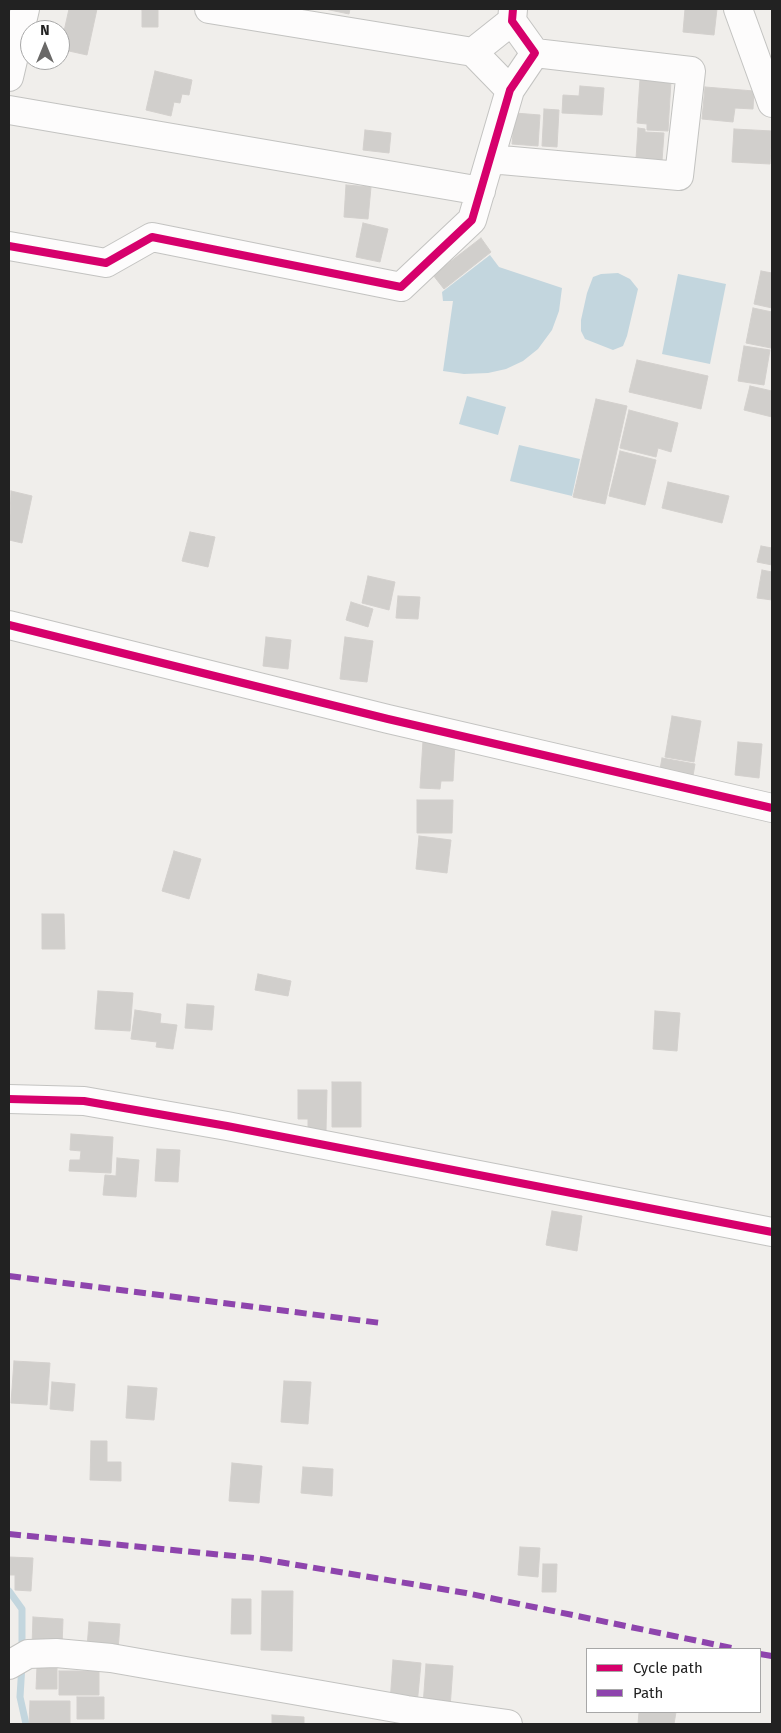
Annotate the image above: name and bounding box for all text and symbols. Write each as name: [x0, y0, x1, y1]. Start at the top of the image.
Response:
north arrow: [20, 20, 70, 70]
text: N: [40, 22, 50, 39]
legend: [586, 1648, 761, 1713]
text: Cycle path: [633, 1659, 703, 1677]
text: Path: [633, 1684, 663, 1702]

